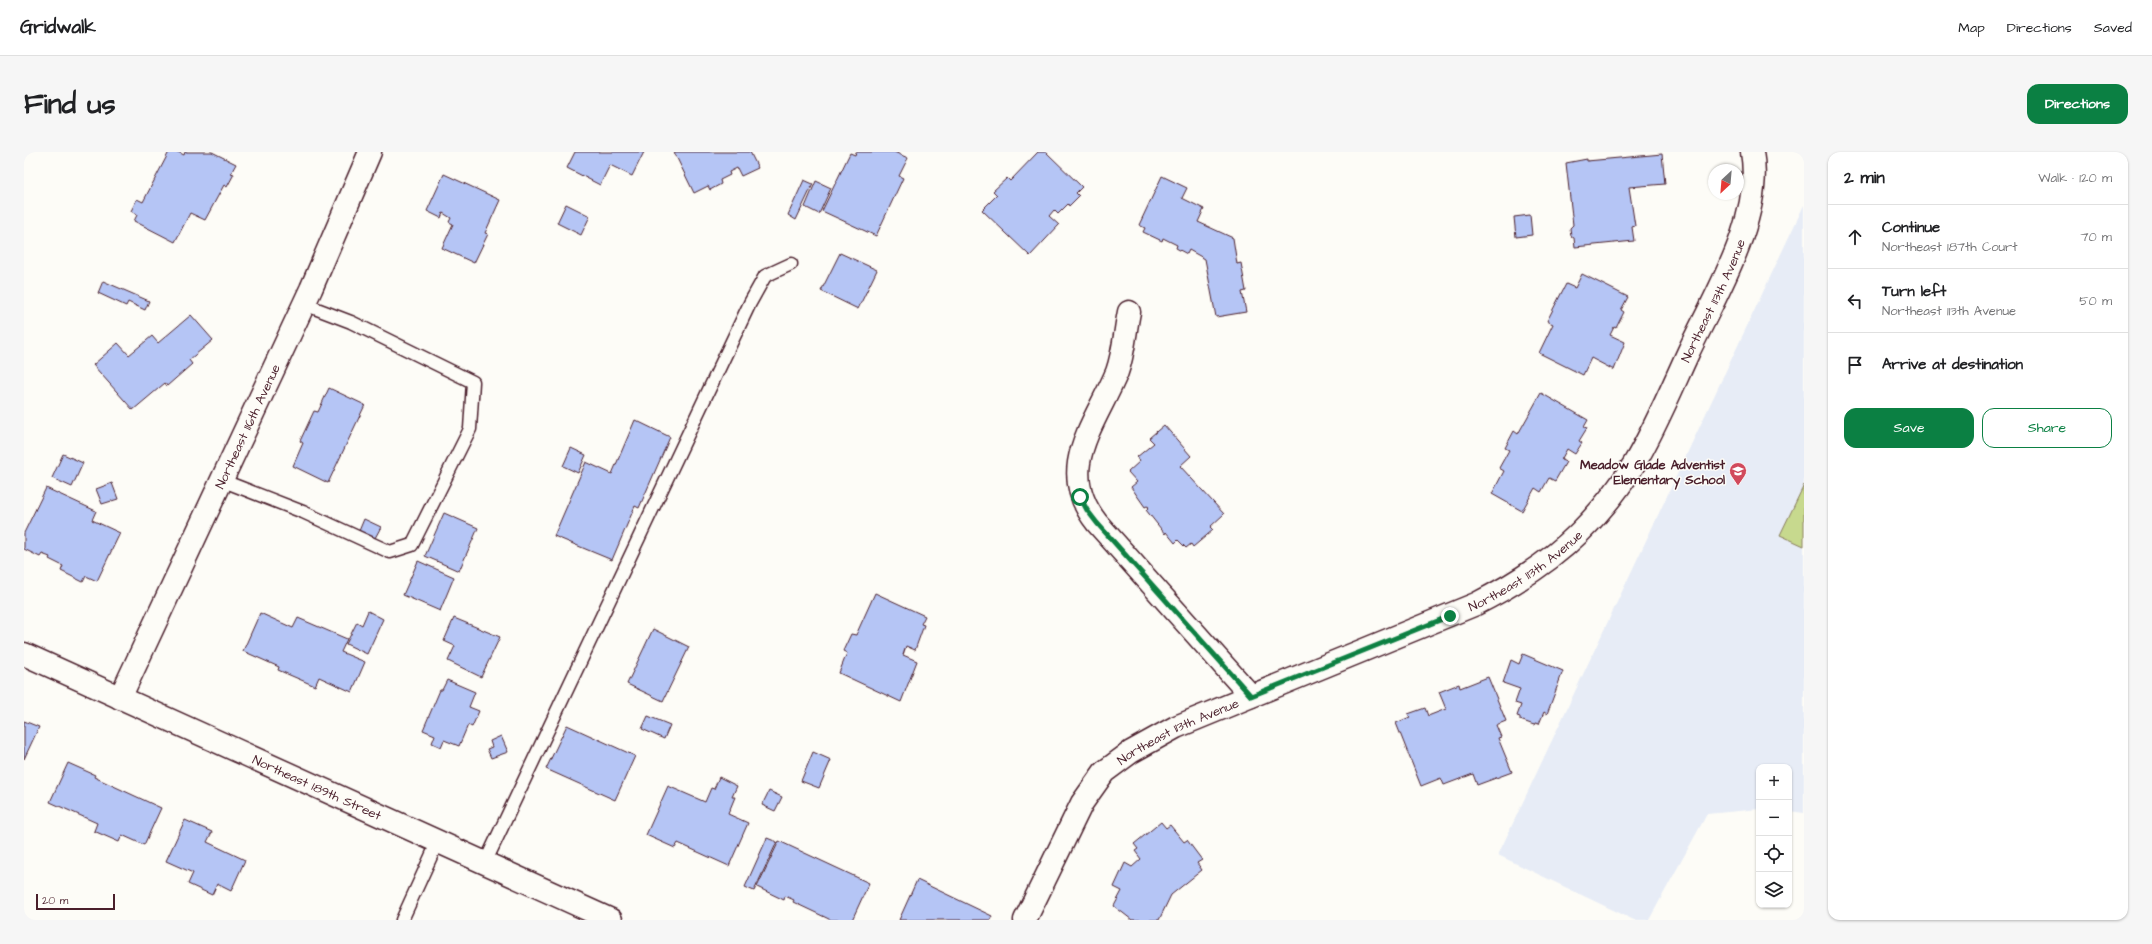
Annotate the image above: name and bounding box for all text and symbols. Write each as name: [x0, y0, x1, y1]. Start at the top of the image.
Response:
text: Gridwalk: [20, 14, 96, 41]
text: Map: [1958, 18, 1985, 38]
text: Directions: [2007, 18, 2072, 38]
text: Saved: [2094, 18, 2132, 38]
button: Directions: [2027, 84, 2128, 124]
text: Find us: [24, 85, 115, 124]
north arrow: [1708, 164, 1744, 200]
text: 2 min: [1844, 166, 1885, 190]
text: Walk · 120 m: [2038, 169, 2112, 187]
text: Continue: [1882, 217, 1940, 238]
icon: ahead: [1844, 226, 1866, 248]
text: 70 m: [2080, 228, 2112, 246]
street label: Northeast 113th Avenue: [1677, 237, 1750, 365]
text: Northeast 187th Court: [1882, 238, 2018, 256]
text: Turn left: [1882, 281, 1946, 302]
icon: left: [1844, 290, 1866, 312]
text: 50 m: [2079, 292, 2112, 310]
text: Northeast 113th Avenue: [1882, 302, 2016, 320]
icon: arrive: [1844, 354, 1866, 376]
text: Arrive at destination: [1882, 354, 2023, 375]
street label: Northeast 116th Avenue: [211, 361, 285, 492]
button: Save: [1844, 408, 1974, 448]
button: Share: [1982, 408, 2112, 448]
place label: Meadow Glade Adventist Elementary School: [1580, 456, 1726, 490]
school or university icon: Meadow Glade Adventist Elementary School: [1728, 461, 1748, 486]
route start: [1071, 488, 1089, 506]
street label: Northeast 113th Avenue: [1466, 527, 1587, 616]
route end: [1441, 607, 1459, 625]
street label: Northeast 113th Avenue: [1113, 694, 1242, 769]
street label: Northeast 189th Street: [250, 751, 385, 825]
map controls: [1756, 764, 1792, 908]
button: +: [1756, 764, 1792, 800]
button: −: [1756, 800, 1792, 836]
button: locate: [1756, 836, 1792, 872]
button: layers: [1756, 872, 1792, 908]
scale bar: [36, 892, 115, 911]
text: 20 m: [42, 893, 68, 908]

